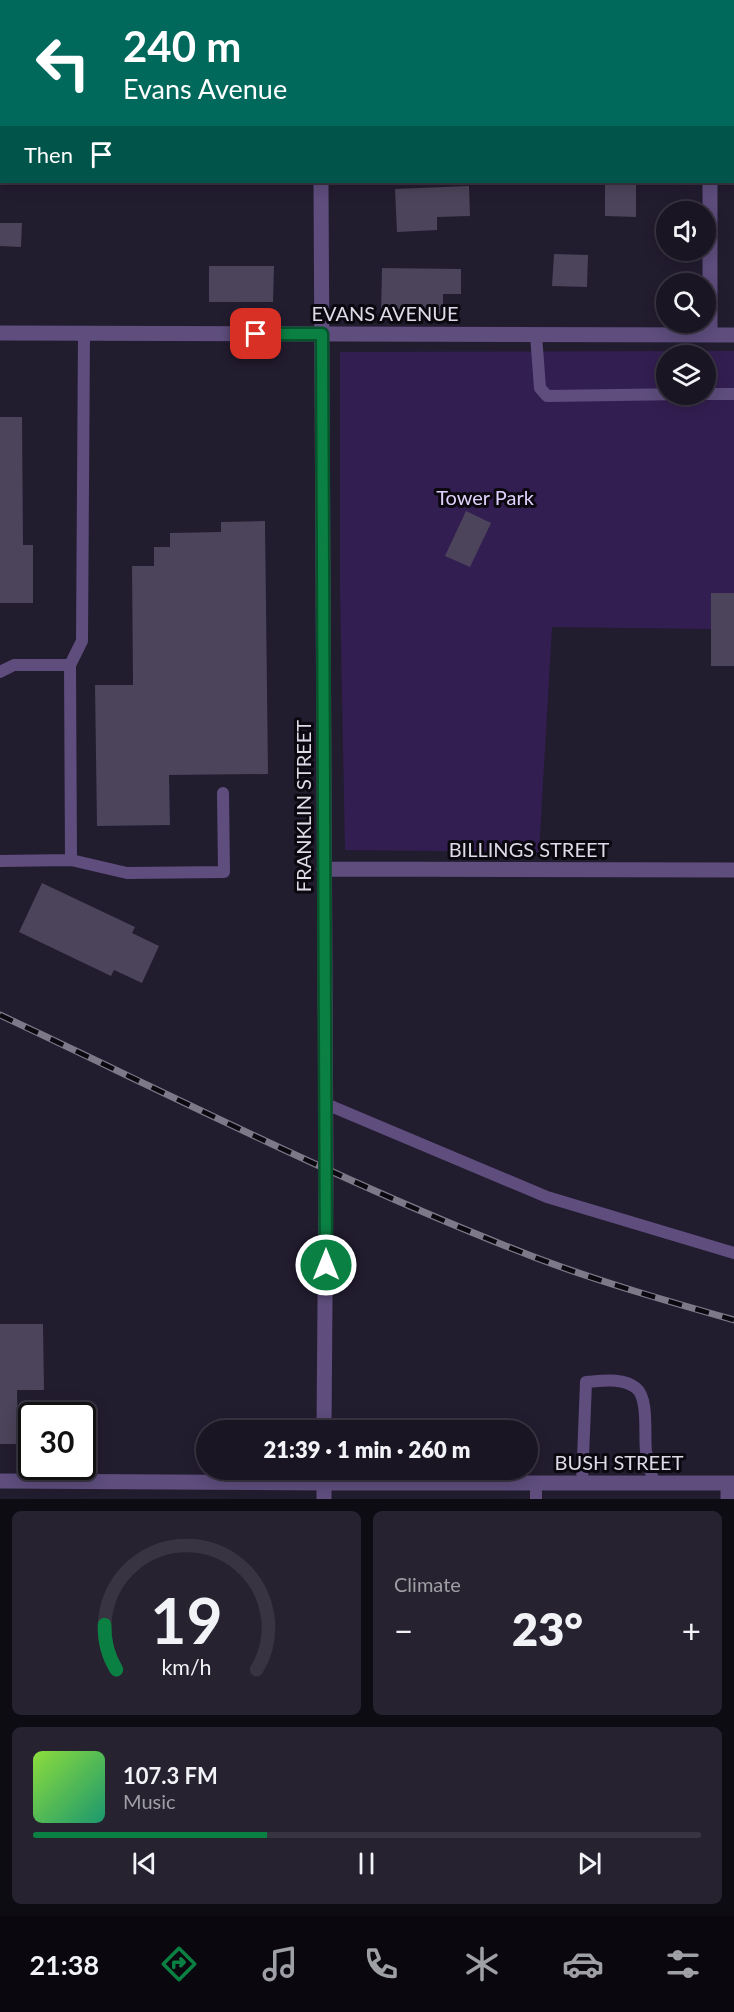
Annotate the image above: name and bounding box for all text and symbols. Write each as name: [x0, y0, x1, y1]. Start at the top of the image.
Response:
text: 240 m: [123, 21, 241, 71]
icon: left: [24, 24, 102, 102]
text: Evans Avenue: [123, 72, 287, 105]
icon: arrive: [85, 138, 118, 171]
text: Then: [24, 141, 73, 168]
map controls: [656, 201, 716, 405]
button: sound: [656, 201, 716, 261]
button: search: [656, 273, 716, 333]
street label: EVANS AVENUE: [311, 301, 459, 325]
pin: [230, 308, 281, 359]
icon: arrive: [239, 317, 272, 350]
button: layers: [656, 345, 716, 405]
park label: Tower Park: [436, 485, 535, 509]
street label: FRANKLIN STREET: [291, 720, 315, 892]
street label: BILLINGS STREET: [449, 837, 609, 861]
position arrow: [294, 1233, 358, 1297]
speed limit sign: 30: [18, 1402, 96, 1480]
text: 21:39 · 1 min · 260 m: [264, 1436, 470, 1463]
street label: BUSH STREET: [555, 1450, 684, 1474]
text: Climate: [394, 1572, 461, 1596]
text: 19: [150, 1582, 223, 1657]
text: 23°: [512, 1602, 583, 1656]
text: −: [394, 1610, 413, 1650]
text: +: [682, 1610, 701, 1650]
text: km/h: [161, 1654, 212, 1680]
text: 107.3 FM: [123, 1762, 218, 1789]
text: Music: [123, 1789, 176, 1813]
icon: previous: [128, 1847, 161, 1880]
icon: pause: [350, 1847, 383, 1880]
icon: next: [573, 1847, 606, 1880]
icon: directions: [158, 1943, 200, 1985]
icon: music: [259, 1943, 301, 1985]
icon: phone: [360, 1943, 402, 1985]
icon: climate: [461, 1943, 503, 1985]
icon: car: [562, 1943, 604, 1985]
icon: filters: [662, 1943, 704, 1985]
text: 21:38: [29, 1948, 99, 1981]

